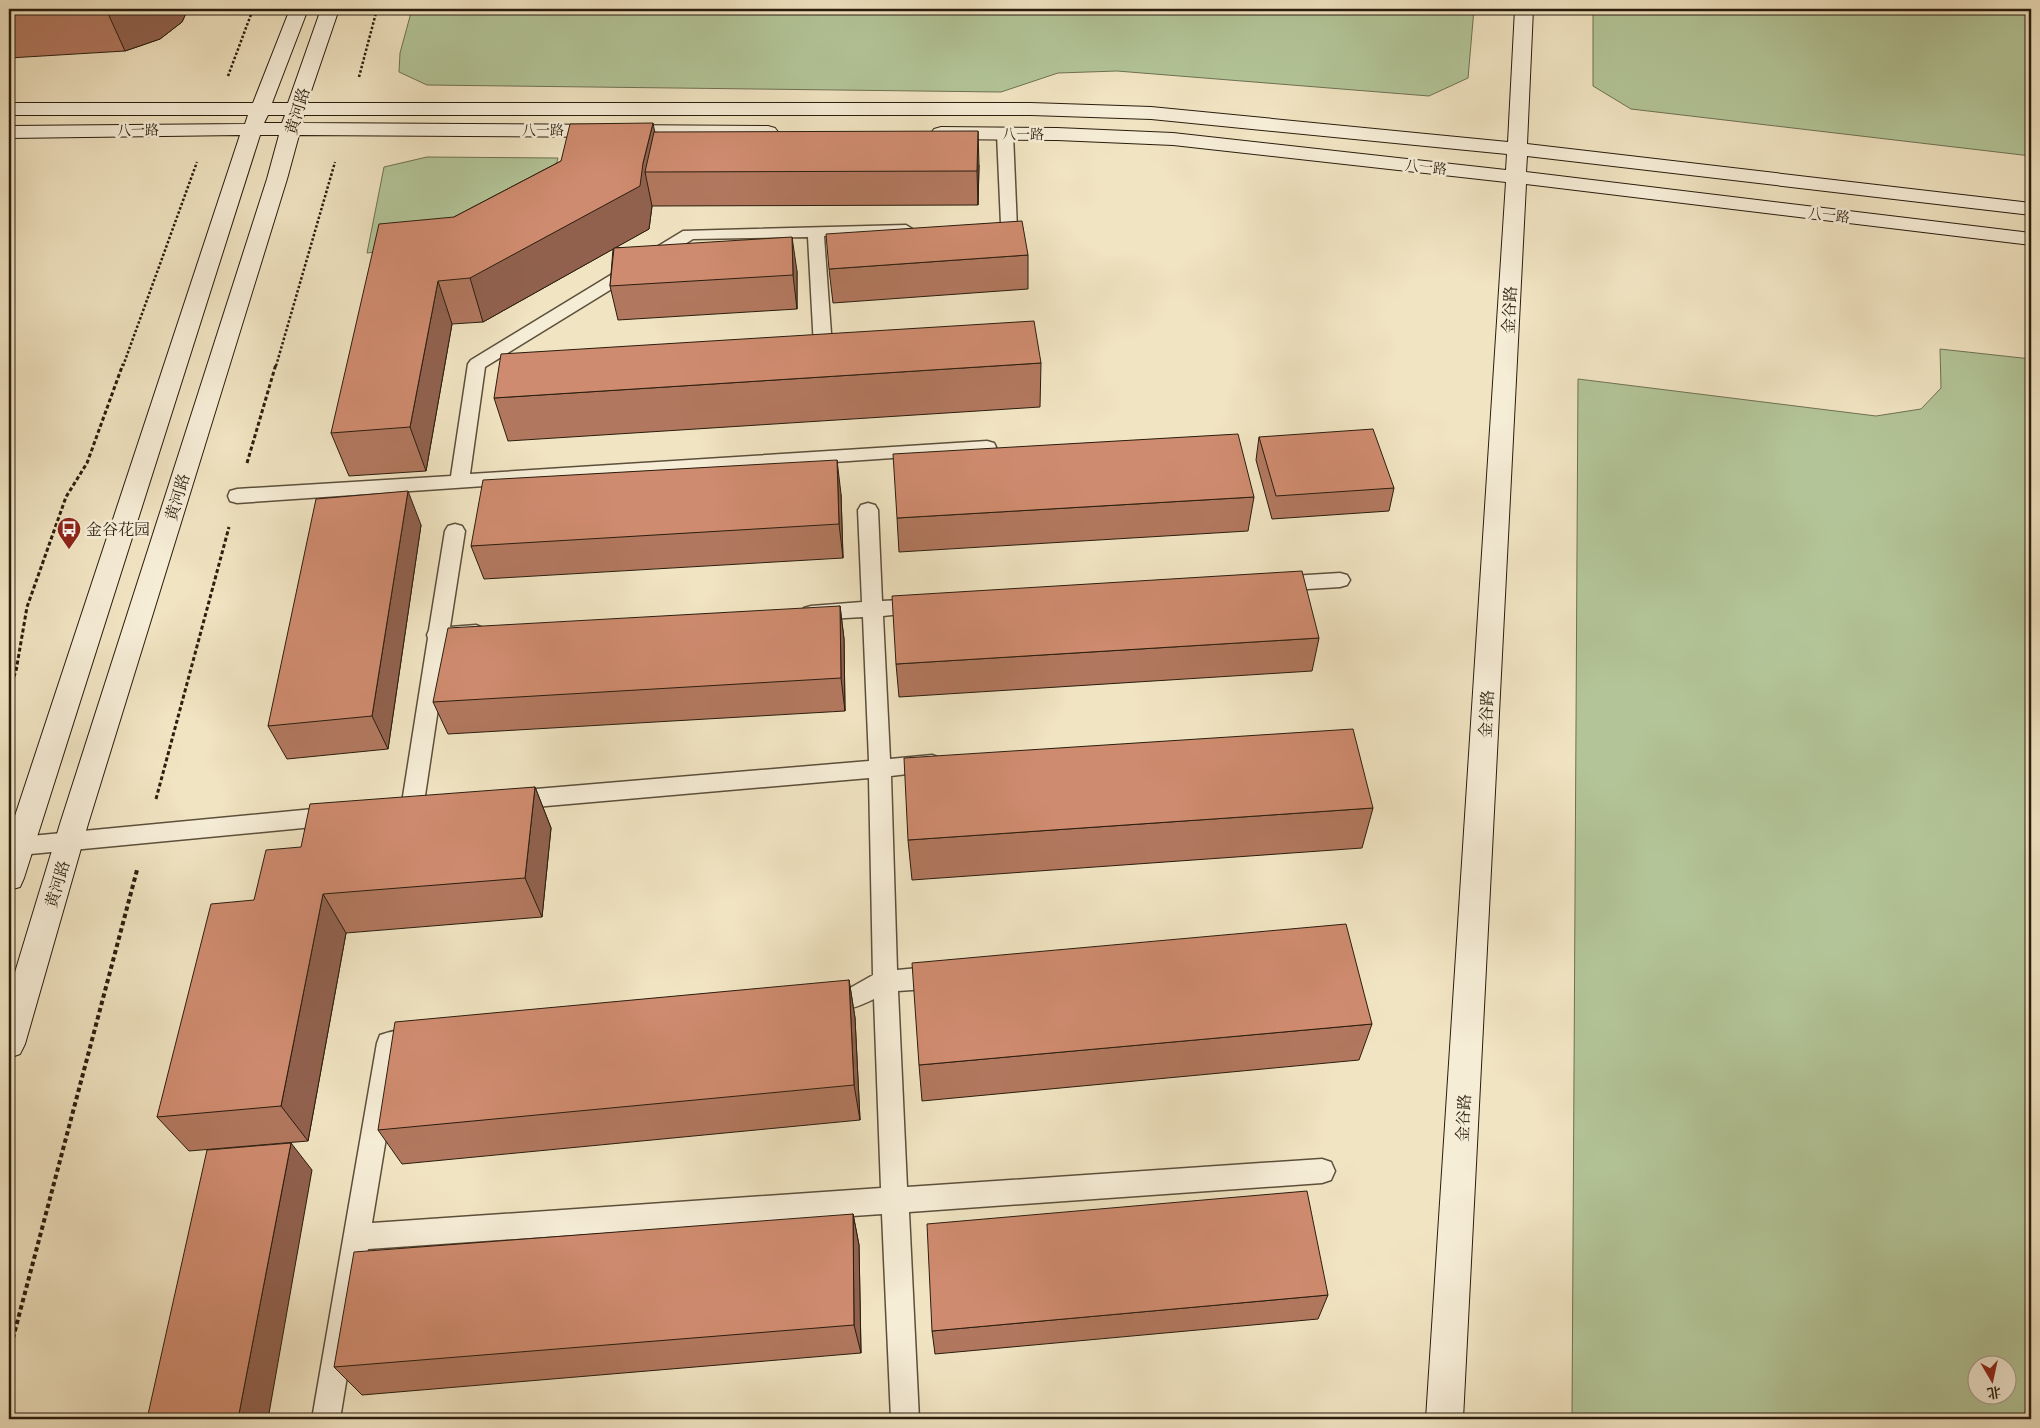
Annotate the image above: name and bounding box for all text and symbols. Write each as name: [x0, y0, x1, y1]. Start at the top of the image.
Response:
street label: 黄河路: [281, 85, 314, 137]
street label: 八一路: [117, 122, 159, 139]
street label: 八一路: [522, 122, 564, 139]
street label: 八一路: [1002, 126, 1044, 143]
street label: 八一路: [1404, 157, 1448, 178]
street label: 八一路: [1807, 205, 1851, 226]
street label: 金谷路: [1499, 286, 1520, 334]
street label: 黄河路: [161, 471, 194, 523]
bus stop icon: 金谷花园: [56, 516, 82, 550]
place label: 金谷花园: [86, 520, 150, 539]
street label: 金谷路: [1476, 690, 1497, 738]
street label: 黄河路: [41, 858, 74, 910]
street label: 金谷路: [1453, 1094, 1474, 1142]
north arrow: [1968, 1356, 2018, 1406]
text: 北: [1986, 1383, 2002, 1402]

